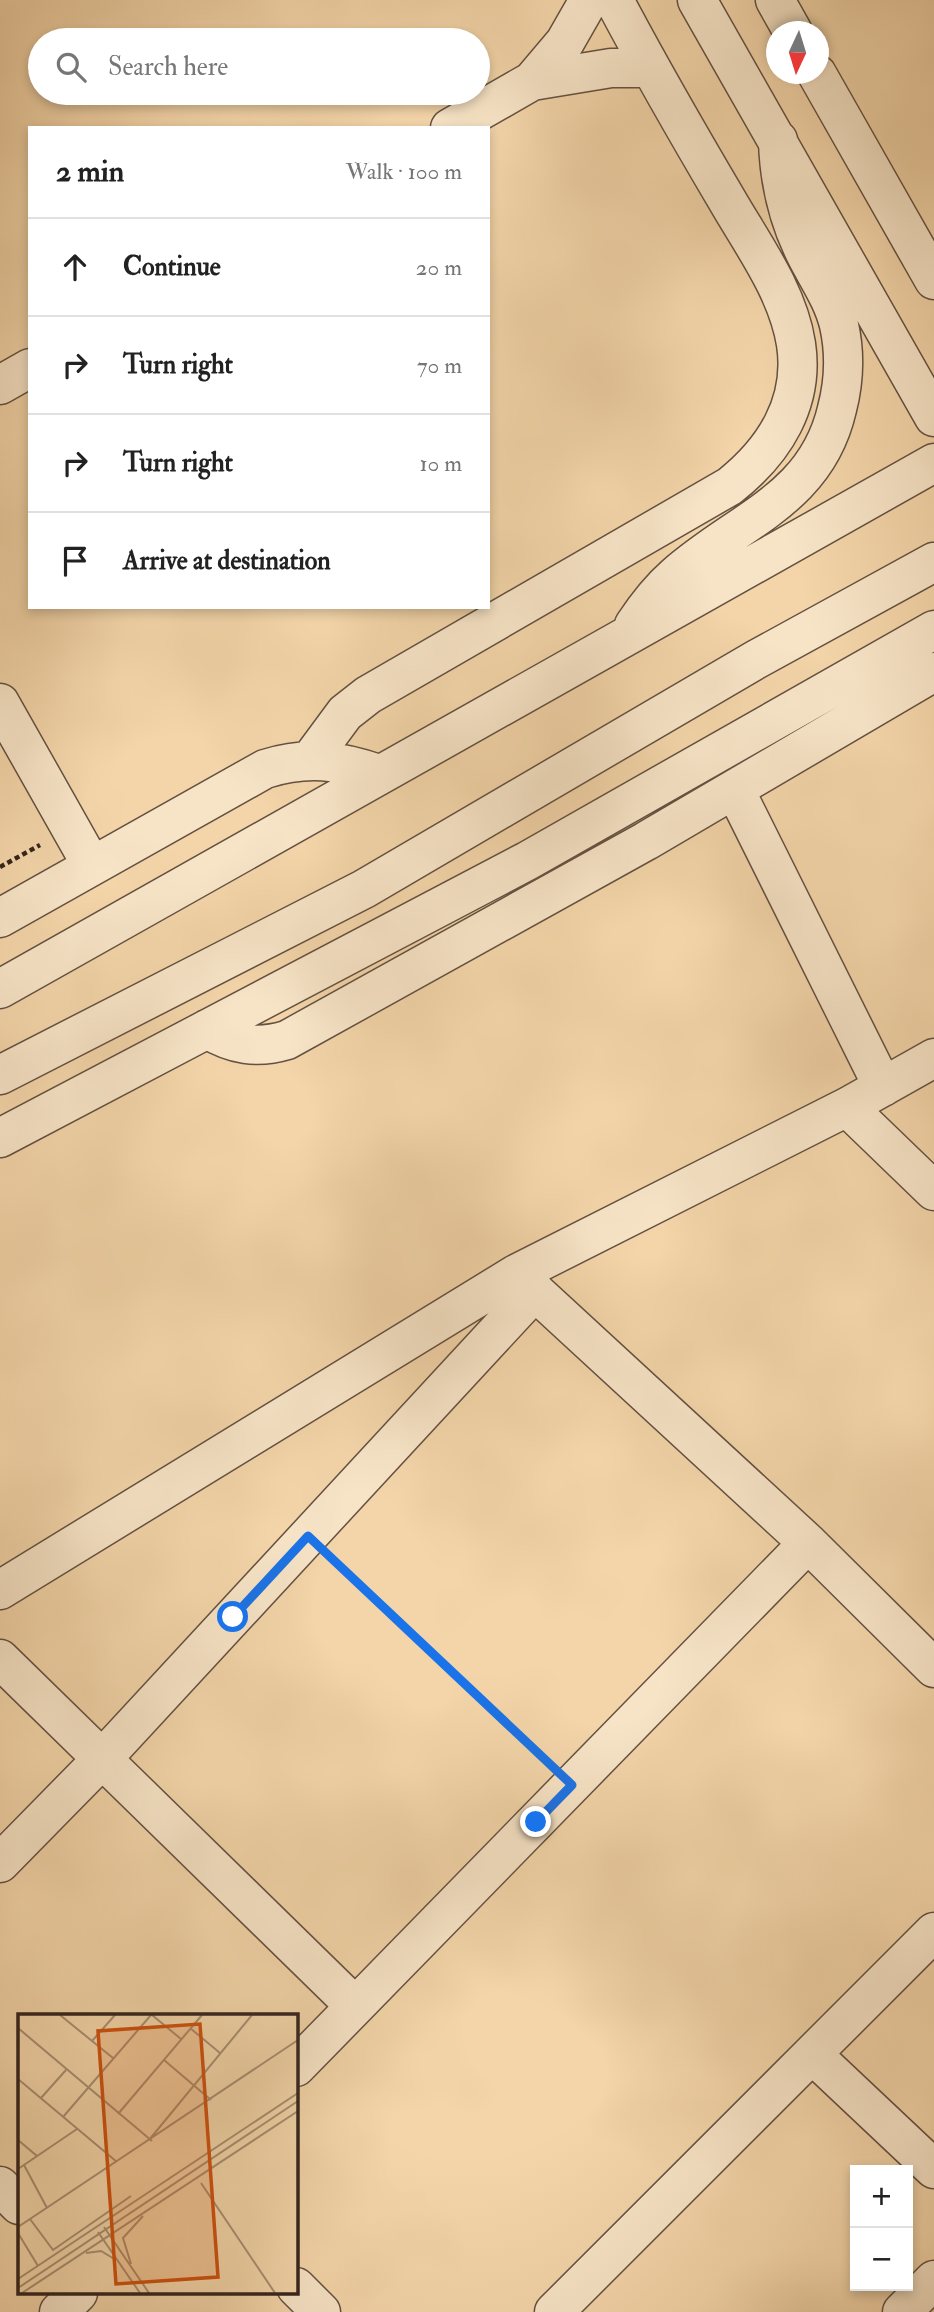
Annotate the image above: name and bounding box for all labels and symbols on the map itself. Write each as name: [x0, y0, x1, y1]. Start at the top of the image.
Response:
north arrow: [766, 21, 829, 84]
route start: [217, 1601, 248, 1632]
route end: [520, 1806, 551, 1837]
inset map: [18, 2014, 298, 2294]

